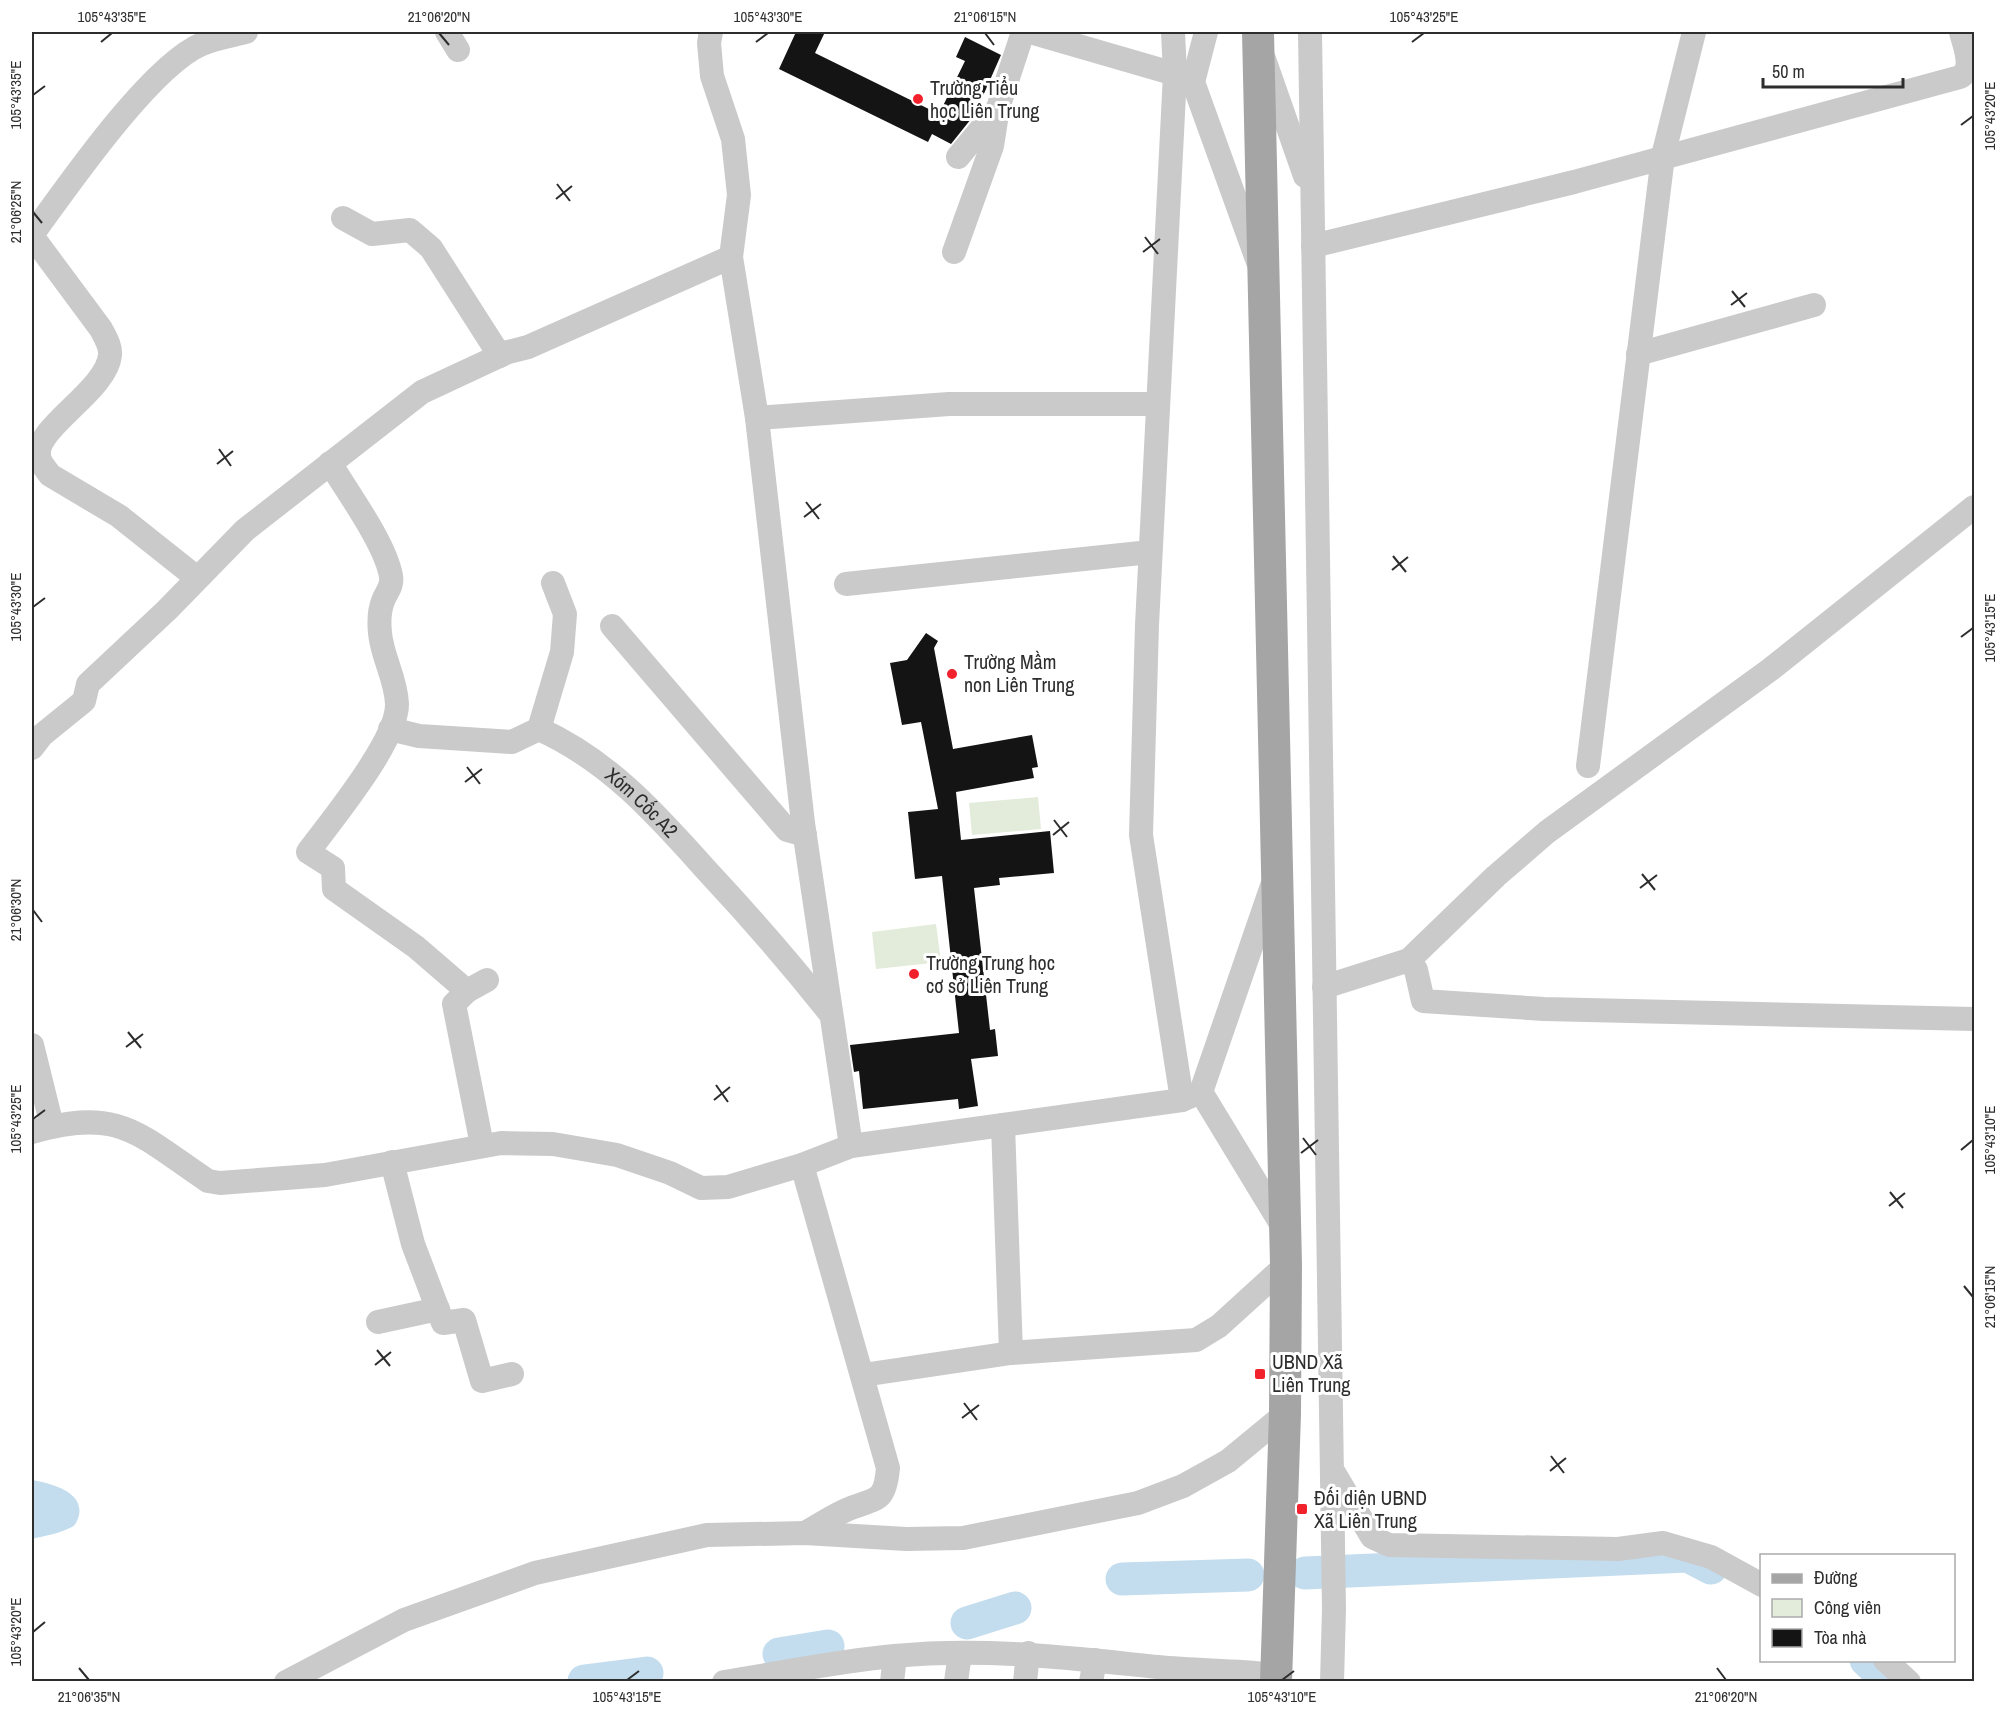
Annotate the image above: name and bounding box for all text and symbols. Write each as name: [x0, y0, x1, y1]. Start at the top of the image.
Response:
text: 105°43'35"E: [78, 6, 146, 27]
text: 21°06'20"N: [408, 6, 470, 27]
text: 105°43'30"E: [734, 6, 802, 27]
text: 21°06'15"N: [954, 6, 1016, 27]
text: 105°43'25"E: [1390, 6, 1458, 27]
scale bar: [1763, 51, 1902, 89]
text: 50 m: [1772, 59, 1805, 84]
text: 105°43'35"E: [5, 61, 26, 129]
place label: Trường Tiểu học Liên Trung: [930, 74, 1039, 124]
text: 105°43'20"E: [1979, 82, 2000, 150]
marker: Trường Tiểu học Liên Trung: [911, 92, 925, 106]
text: 21°06'25"N: [5, 181, 26, 243]
text: 105°43'30"E: [5, 573, 26, 641]
text: 105°43'15"E: [1979, 594, 2000, 662]
place label: Trường Mầm non Liên Trung: [964, 648, 1074, 698]
marker: Trường Mầm non Liên Trung: [945, 667, 959, 681]
street label: Xóm Cốc A2: [600, 761, 684, 843]
text: 21°06'30"N: [5, 879, 26, 941]
place label: Trường Trung học cơ sở Liên Trung: [926, 949, 1055, 999]
marker: Trường Trung học cơ sở Liên Trung: [907, 967, 921, 981]
text: 105°43'25"E: [5, 1085, 26, 1153]
text: 105°43'10"E: [1979, 1106, 2000, 1174]
text: 21°06'15"N: [1979, 1266, 2000, 1328]
place label: UBND Xã Liên Trung: [1272, 1348, 1350, 1398]
marker: UBND Xã Liên Trung: [1253, 1367, 1267, 1381]
place label: Đối diện UBND Xã Liên Trung: [1314, 1484, 1427, 1534]
marker: Đối diện UBND Xã Liên Trung: [1295, 1502, 1309, 1516]
legend: [1760, 1554, 1955, 1662]
text: Đường: [1814, 1565, 1858, 1590]
text: Công viên: [1814, 1595, 1881, 1620]
text: 105°43'20"E: [5, 1598, 26, 1666]
text: Tòa nhà: [1814, 1625, 1867, 1650]
text: 21°06'35"N: [58, 1686, 120, 1707]
text: 105°43'15"E: [593, 1686, 661, 1707]
text: 105°43'10"E: [1248, 1686, 1316, 1707]
text: 21°06'20"N: [1695, 1686, 1757, 1707]

